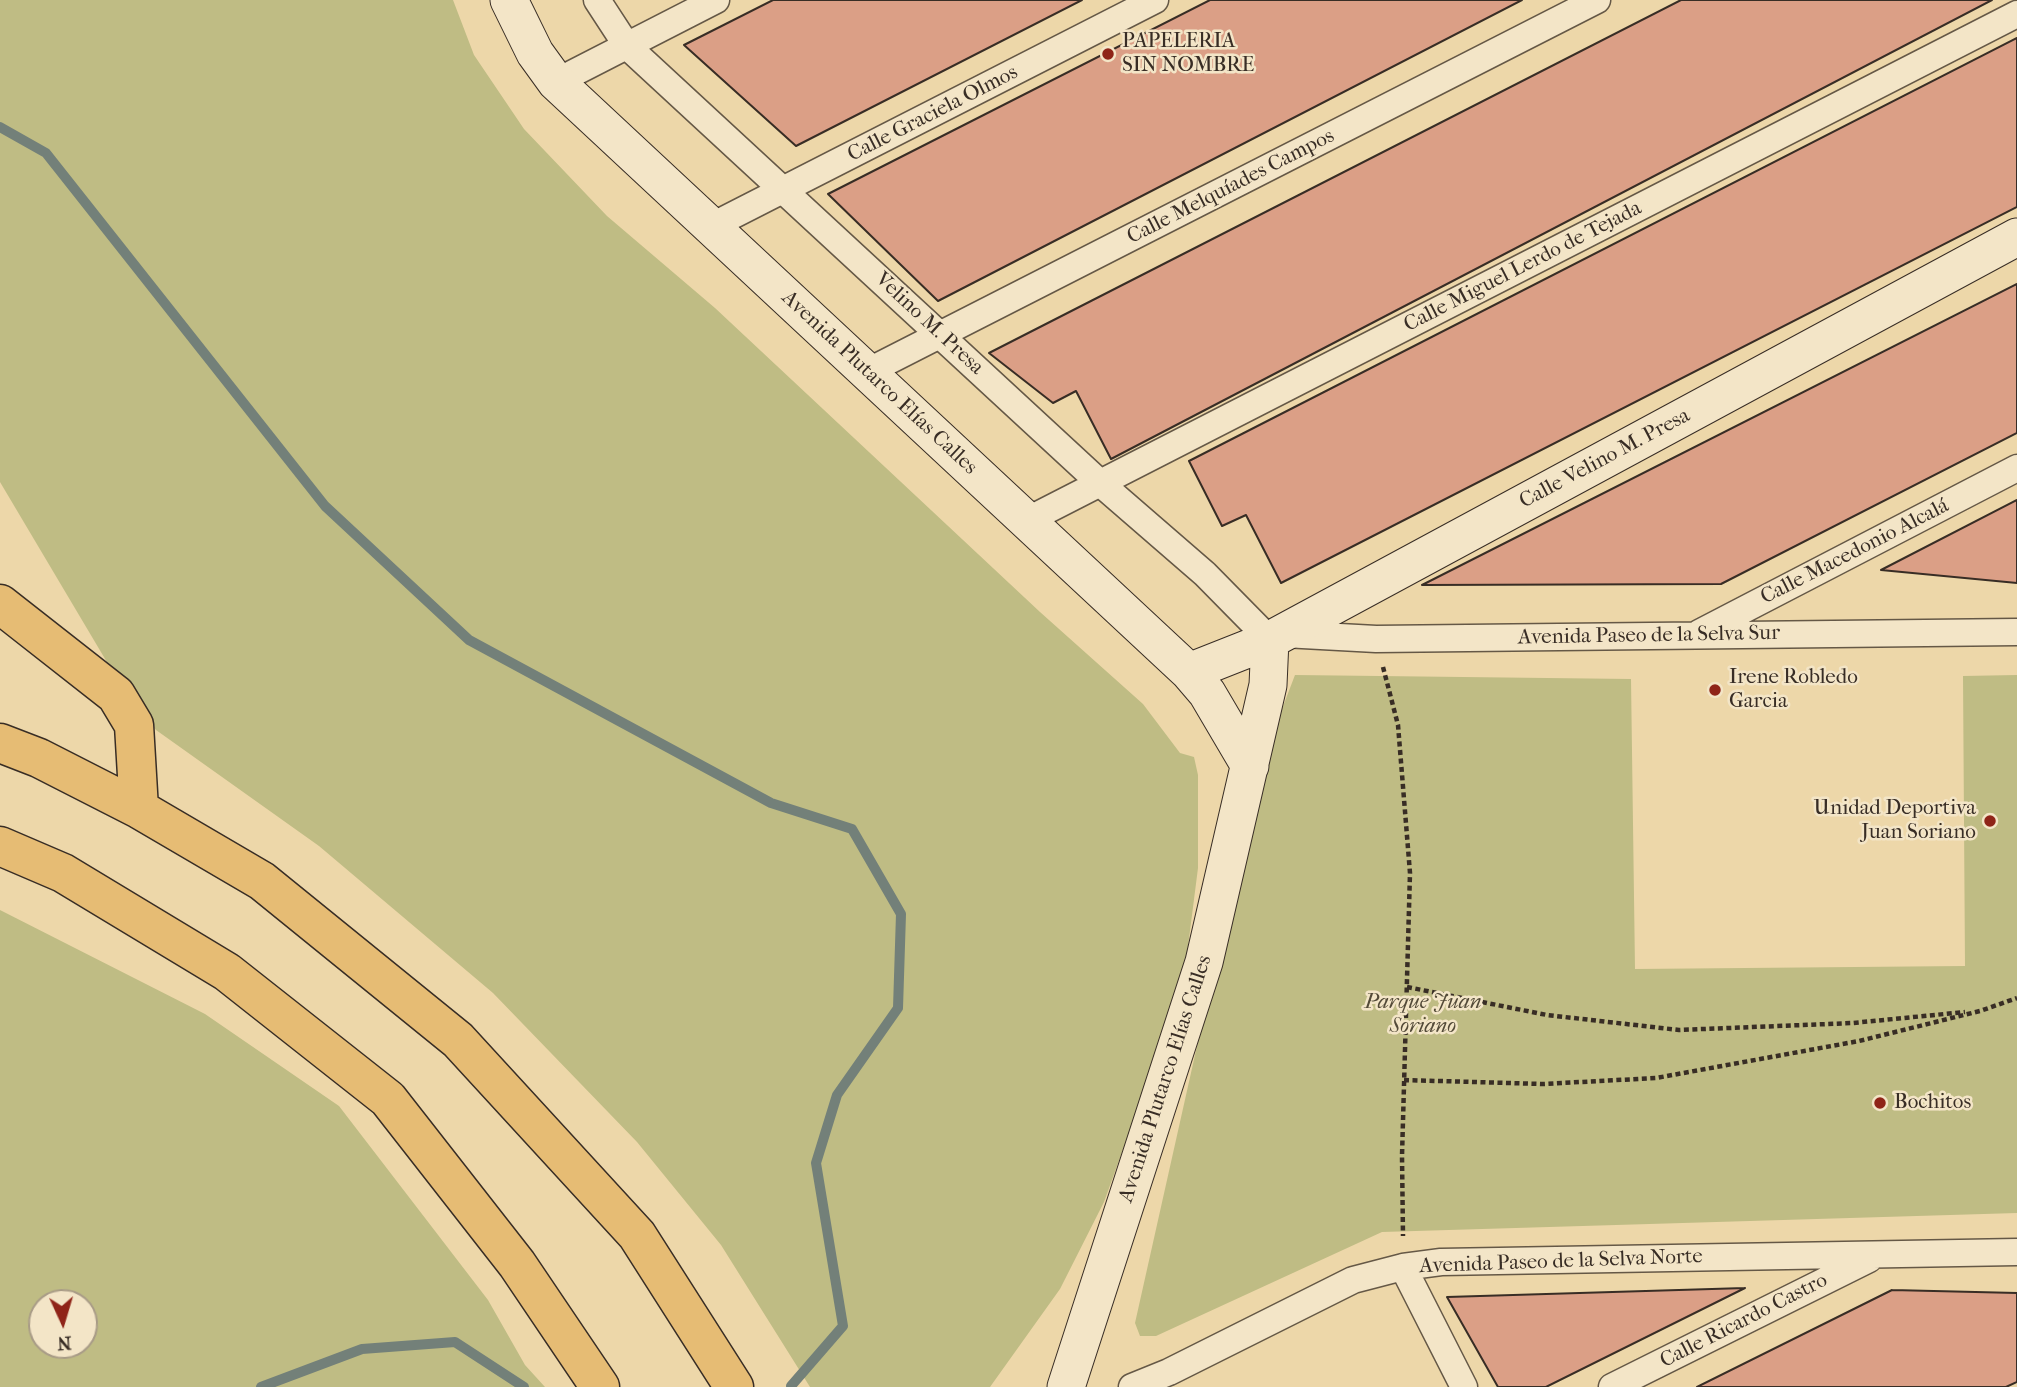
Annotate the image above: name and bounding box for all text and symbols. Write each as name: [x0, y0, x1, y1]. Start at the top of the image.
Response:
place label: PAPELERIA SIN NOMBRE: [1122, 29, 1254, 79]
marker: PAPELERIA SIN NOMBRE: [1100, 46, 1116, 62]
street label: Calle Graciela Olmos: [844, 60, 1022, 168]
street label: Calle Melquíades Campos: [1123, 124, 1339, 250]
street label: Calle Miguel Lerdo de Tejada: [1400, 196, 1646, 338]
street label: Velino M. Presa: [870, 267, 988, 381]
street label: Avenida Plutarco Elías Calles: [776, 286, 982, 480]
street label: Calle Velino M. Presa: [1516, 403, 1694, 515]
street label: Calle Macedonio Alcalá: [1757, 494, 1953, 610]
street label: Avenida Paseo de la Selva Sur: [1518, 621, 1780, 651]
place label: Irene Robledo Garcia: [1729, 665, 1858, 715]
marker: Irene Robledo Garcia: [1707, 682, 1723, 698]
place label: Unidad Deportiva Juan Soriano: [1814, 796, 1976, 846]
marker: Unidad Deportiva Juan Soriano: [1982, 813, 1998, 829]
street label: Avenida Plutarco Elías Calles: [1114, 952, 1218, 1206]
park label: Parque Juan Soriano: [1365, 990, 1481, 1040]
place label: Bochitos: [1894, 1090, 1971, 1116]
marker: Bochitos: [1872, 1095, 1888, 1111]
street label: Avenida Paseo de la Selva Norte: [1419, 1244, 1703, 1280]
street label: Calle Ricardo Castro: [1656, 1268, 1832, 1374]
north arrow: [28, 1289, 98, 1359]
text: N: [56, 1331, 72, 1354]

